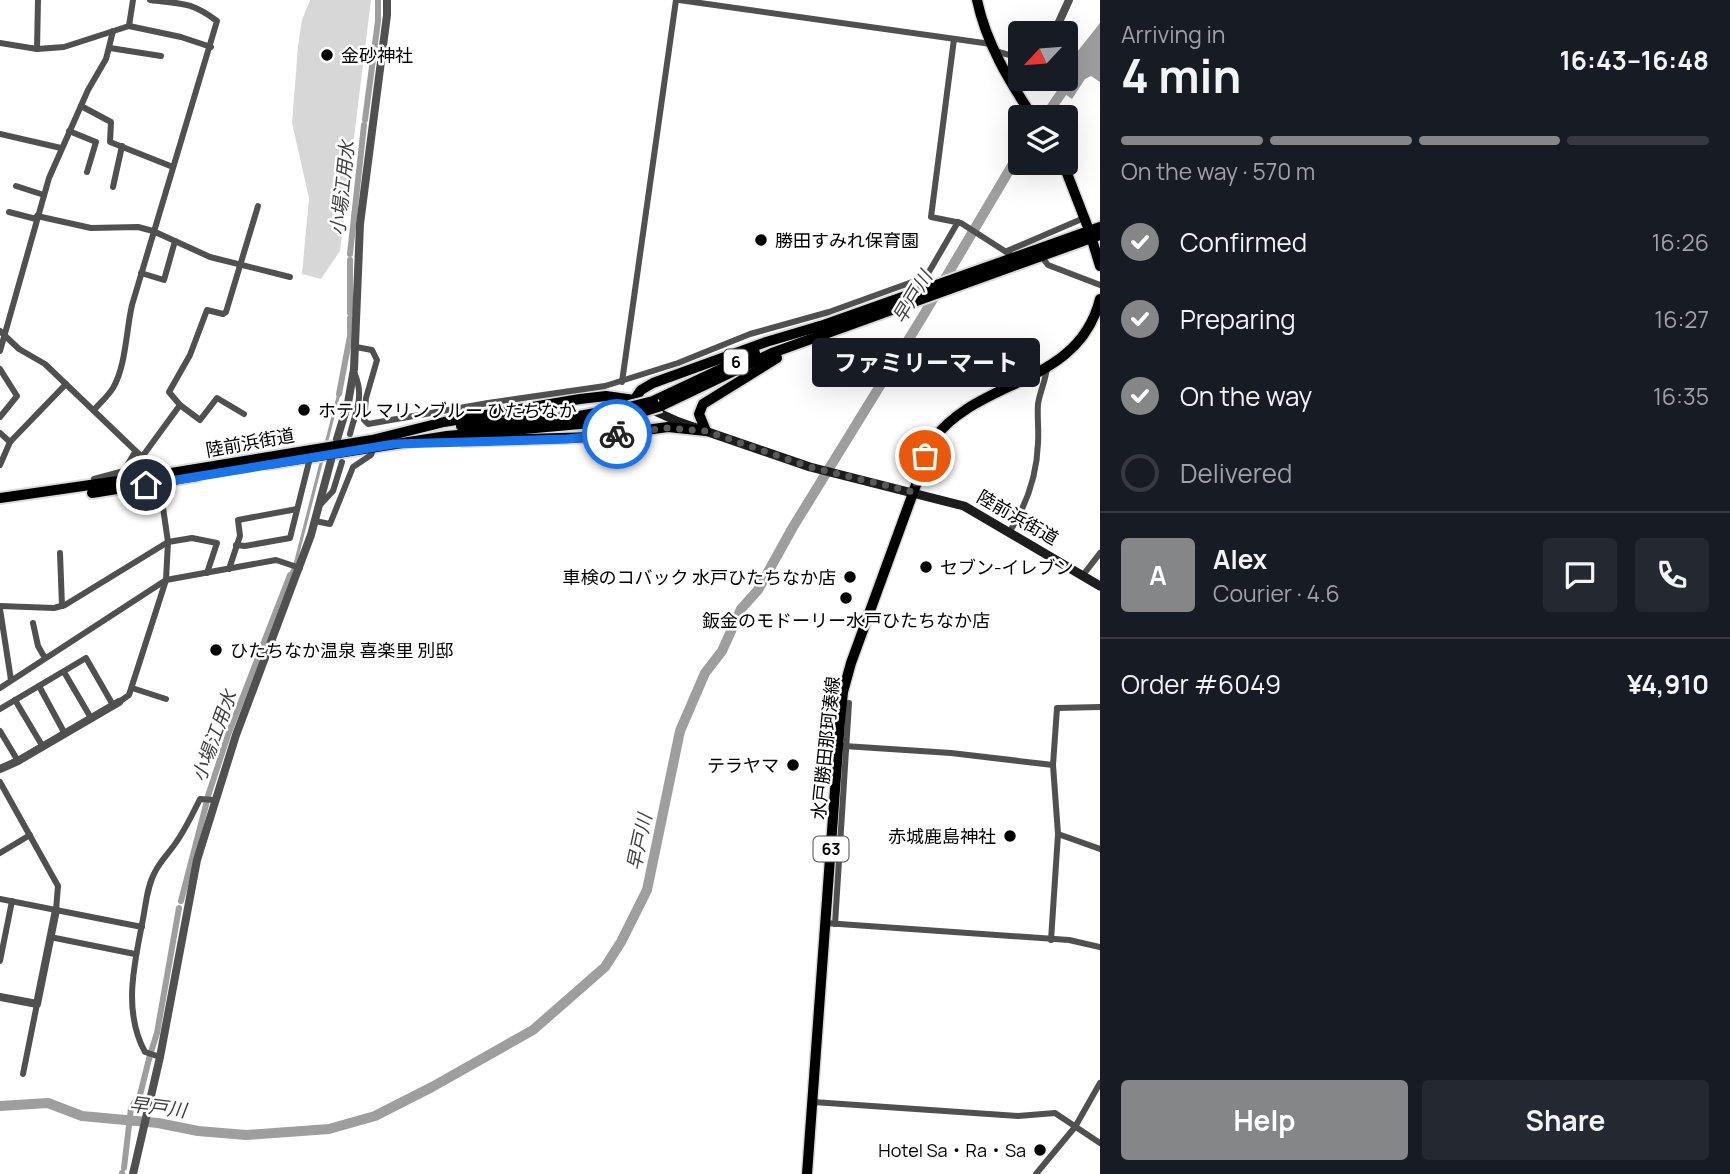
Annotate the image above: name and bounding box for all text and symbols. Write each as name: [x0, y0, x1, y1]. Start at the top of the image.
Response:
text: Arriving in: [1121, 18, 1226, 50]
north arrow: [1008, 21, 1078, 91]
map controls: [1008, 21, 1078, 175]
text: 16:43–16:48: [1559, 42, 1709, 78]
place label: 金砂神社: [341, 43, 413, 67]
text: 4 min: [1121, 44, 1241, 107]
marker: 金砂神社: [319, 47, 335, 63]
button: layers: [1008, 105, 1078, 175]
water label: 小場江用水: [324, 137, 360, 237]
text: On the way · 570 m: [1121, 155, 1315, 187]
icon: check: [1121, 223, 1159, 261]
text: Confirmed: [1180, 224, 1307, 260]
text: 16:26: [1652, 226, 1709, 258]
place label: 勝田すみれ保育園: [775, 228, 919, 252]
marker: 勝田すみれ保育園: [753, 232, 769, 248]
water label: 早戸川: [886, 264, 939, 328]
icon: check: [1121, 300, 1159, 338]
text: Preparing: [1180, 301, 1296, 337]
text: 16:27: [1654, 303, 1709, 335]
callout: ファミリーマート: [811, 337, 1039, 386]
text: ファミリーマート: [834, 346, 1018, 378]
road number: 6: [724, 350, 748, 374]
icon: check: [1121, 377, 1159, 415]
text: On the way: [1180, 378, 1312, 414]
text: 16:35: [1653, 380, 1709, 412]
place label: ホテル マリンブルー ひたちなか: [318, 398, 577, 422]
courier: [582, 399, 652, 469]
marker: ホテル マリンブルー ひたちなか: [296, 402, 312, 418]
icon: bike: [598, 415, 636, 453]
street label: 陸前浜街道: [204, 422, 296, 462]
pin: [895, 426, 955, 486]
icon: bag: [906, 437, 944, 475]
pin: [116, 455, 176, 515]
text: Delivered: [1180, 455, 1292, 491]
icon: home: [127, 466, 165, 504]
street label: 陸前浜街道: [973, 484, 1063, 550]
button: chat: [1543, 538, 1617, 612]
button: phone: [1635, 538, 1709, 612]
text: Alex: [1213, 541, 1267, 577]
place label: セブン-イレブン: [940, 555, 1074, 579]
text: A: [1149, 557, 1167, 593]
marker: セブン-イレブン: [918, 559, 934, 575]
place label: 車検のコバック 水戸ひたちなか店: [562, 565, 836, 589]
marker: 車検のコバック 水戸ひたちなか店: [842, 569, 858, 585]
text: Courier · 4.6: [1213, 577, 1340, 609]
marker: 鈑金のモドーリー水戸ひたちなか店: [838, 590, 854, 606]
place label: 鈑金のモドーリー水戸ひたちなか店: [702, 608, 990, 632]
place label: ひたちなか温泉 喜楽里 別邸: [230, 638, 453, 662]
marker: ひたちなか温泉 喜楽里 別邸: [208, 642, 224, 658]
text: Order #6049: [1121, 666, 1281, 702]
text: ¥4,910: [1627, 666, 1709, 702]
street label: 水戸勝田那珂湊線: [806, 675, 844, 821]
water label: 小場江用水: [186, 685, 243, 785]
place label: テラヤマ: [707, 753, 779, 777]
marker: テラヤマ: [785, 757, 801, 773]
water label: 早戸川: [620, 809, 658, 873]
place label: 赤城鹿島神社: [888, 824, 996, 848]
marker: 赤城鹿島神社: [1002, 828, 1018, 844]
road number: 63: [814, 836, 848, 862]
button: Help: [1121, 1080, 1408, 1160]
button: Share: [1422, 1080, 1709, 1160]
water label: 早戸川: [128, 1091, 190, 1124]
place label: Hotel Sa・Ra・Sa: [878, 1138, 1026, 1162]
marker: Hotel Sa・Ra・Sa: [1032, 1142, 1048, 1158]

